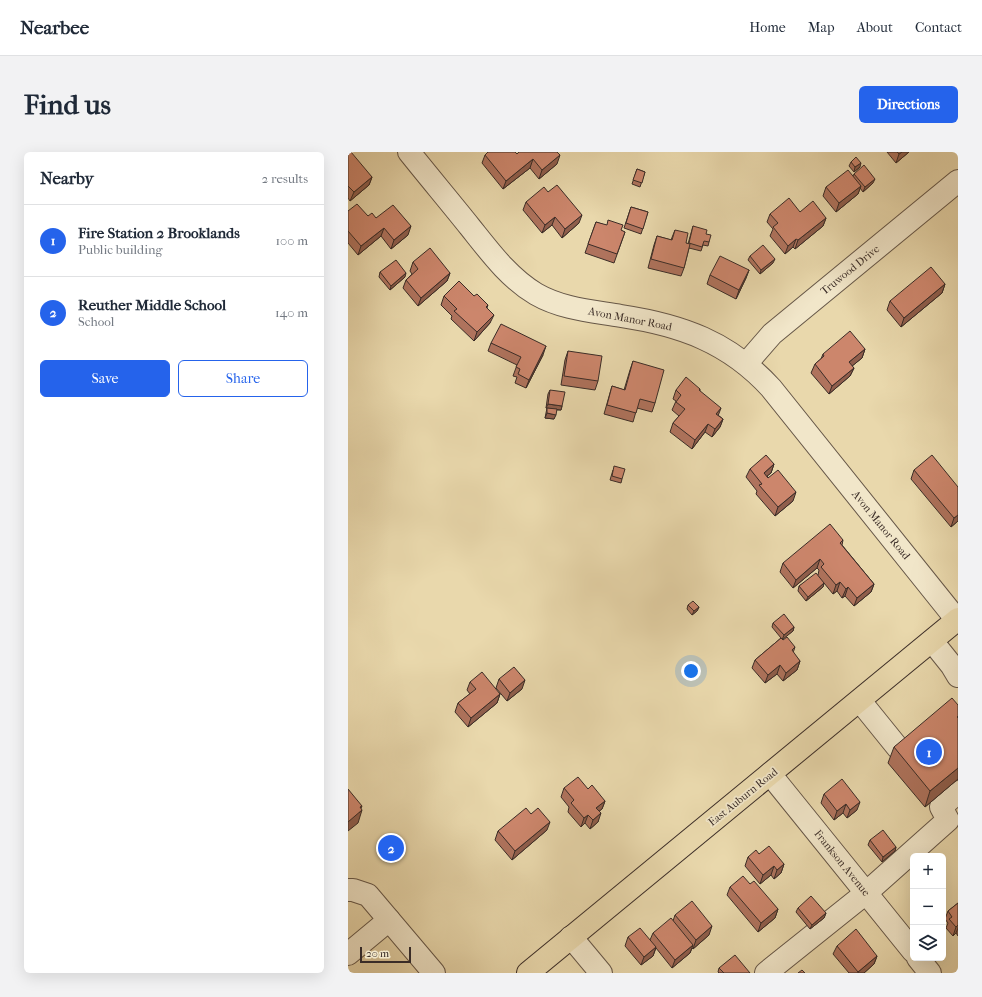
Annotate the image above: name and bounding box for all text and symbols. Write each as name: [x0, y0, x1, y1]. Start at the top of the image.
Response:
text: Nearbee: [20, 17, 89, 39]
text: Home: [749, 19, 786, 36]
text: Map: [808, 19, 835, 36]
text: About: [857, 19, 893, 36]
text: Contact: [915, 19, 962, 36]
button: Directions: [859, 86, 958, 123]
text: Find us: [24, 88, 111, 121]
text: Nearby: [40, 168, 94, 188]
text: 2 results: [262, 171, 308, 186]
text: Fire Station 2 Brooklands: [78, 224, 240, 242]
text: 1: [51, 233, 55, 248]
text: 100 m: [275, 233, 308, 248]
text: Public building: [78, 242, 163, 257]
street label: Truwood Drive: [818, 242, 882, 298]
text: Reuther Middle School: [78, 296, 226, 314]
street label: Avon Manor Road: [586, 304, 674, 334]
text: 2: [50, 305, 56, 320]
text: 140 m: [275, 305, 308, 320]
text: School: [78, 314, 114, 329]
button: Save: [40, 360, 170, 397]
button: Share: [178, 360, 308, 397]
street label: Avon Manor Road: [849, 487, 913, 563]
your location: [681, 661, 701, 681]
pin: 1: [916, 737, 942, 767]
street label: East Auburn Road: [706, 765, 781, 829]
street label: Frankson Avenue: [811, 827, 873, 899]
pin: 2: [378, 833, 404, 863]
map controls: [910, 853, 946, 961]
button: +: [910, 853, 946, 889]
button: −: [910, 889, 946, 925]
button: layers: [910, 925, 946, 961]
scale bar: [360, 945, 411, 964]
text: 20 m: [366, 947, 389, 960]

